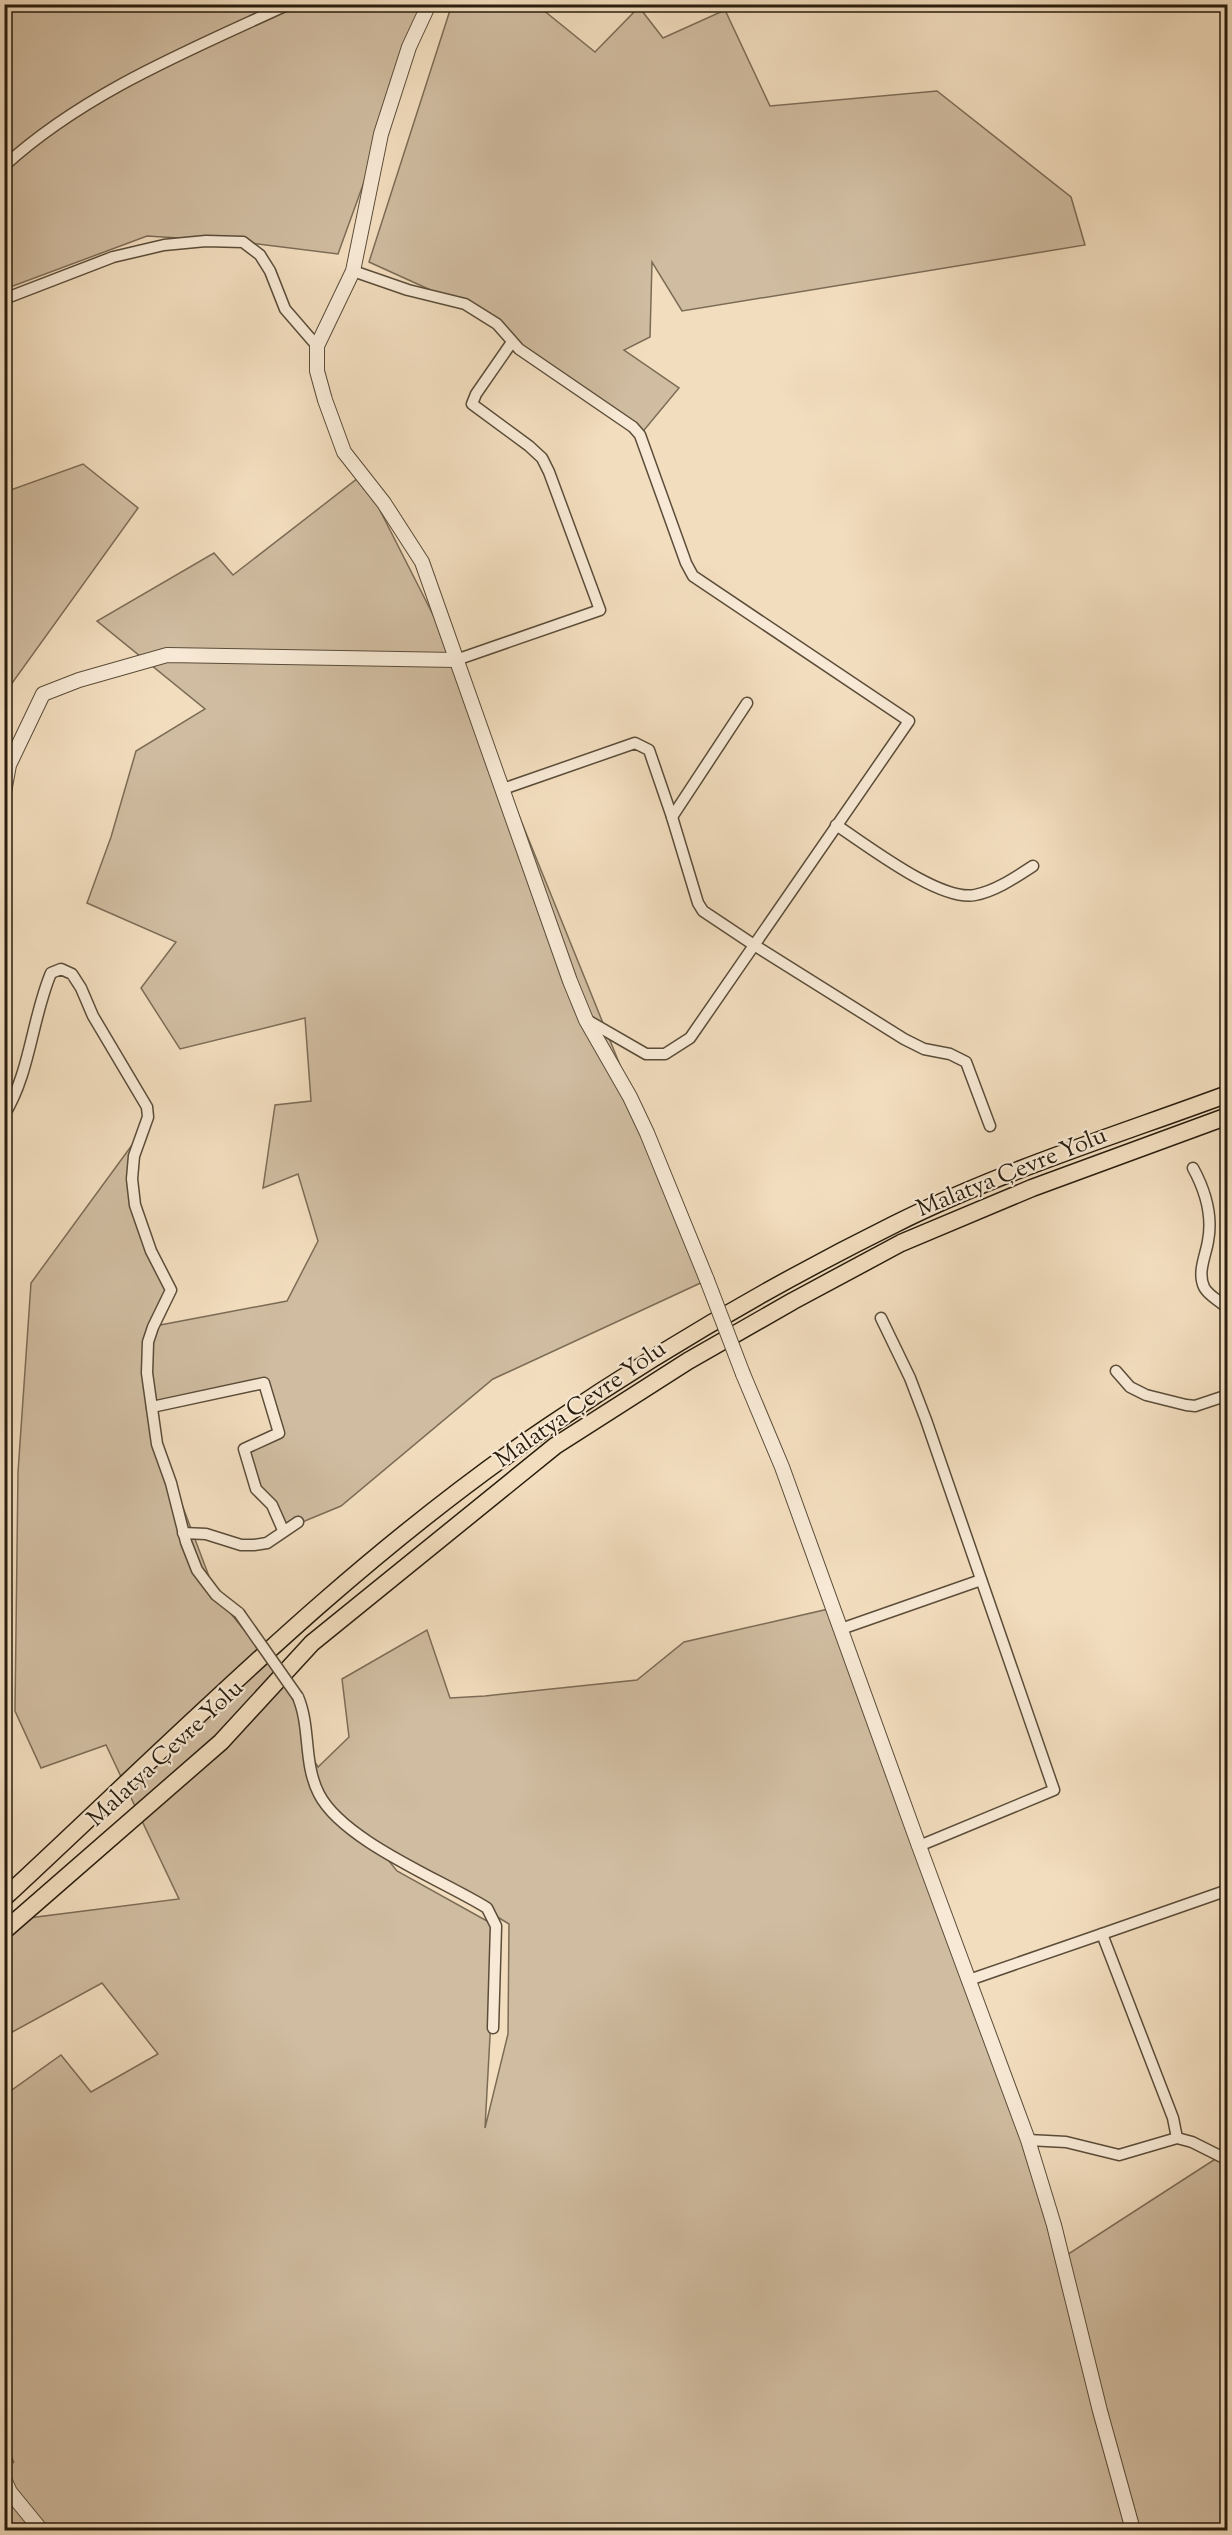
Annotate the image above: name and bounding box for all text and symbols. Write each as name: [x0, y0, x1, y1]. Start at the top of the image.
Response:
street label: Malatya Çevre Yolu: [912, 1119, 1112, 1227]
street label: Malatya Çevre Yolu: [488, 1333, 674, 1477]
street label: Malatya Çevre Yolu: [80, 1672, 252, 1835]

